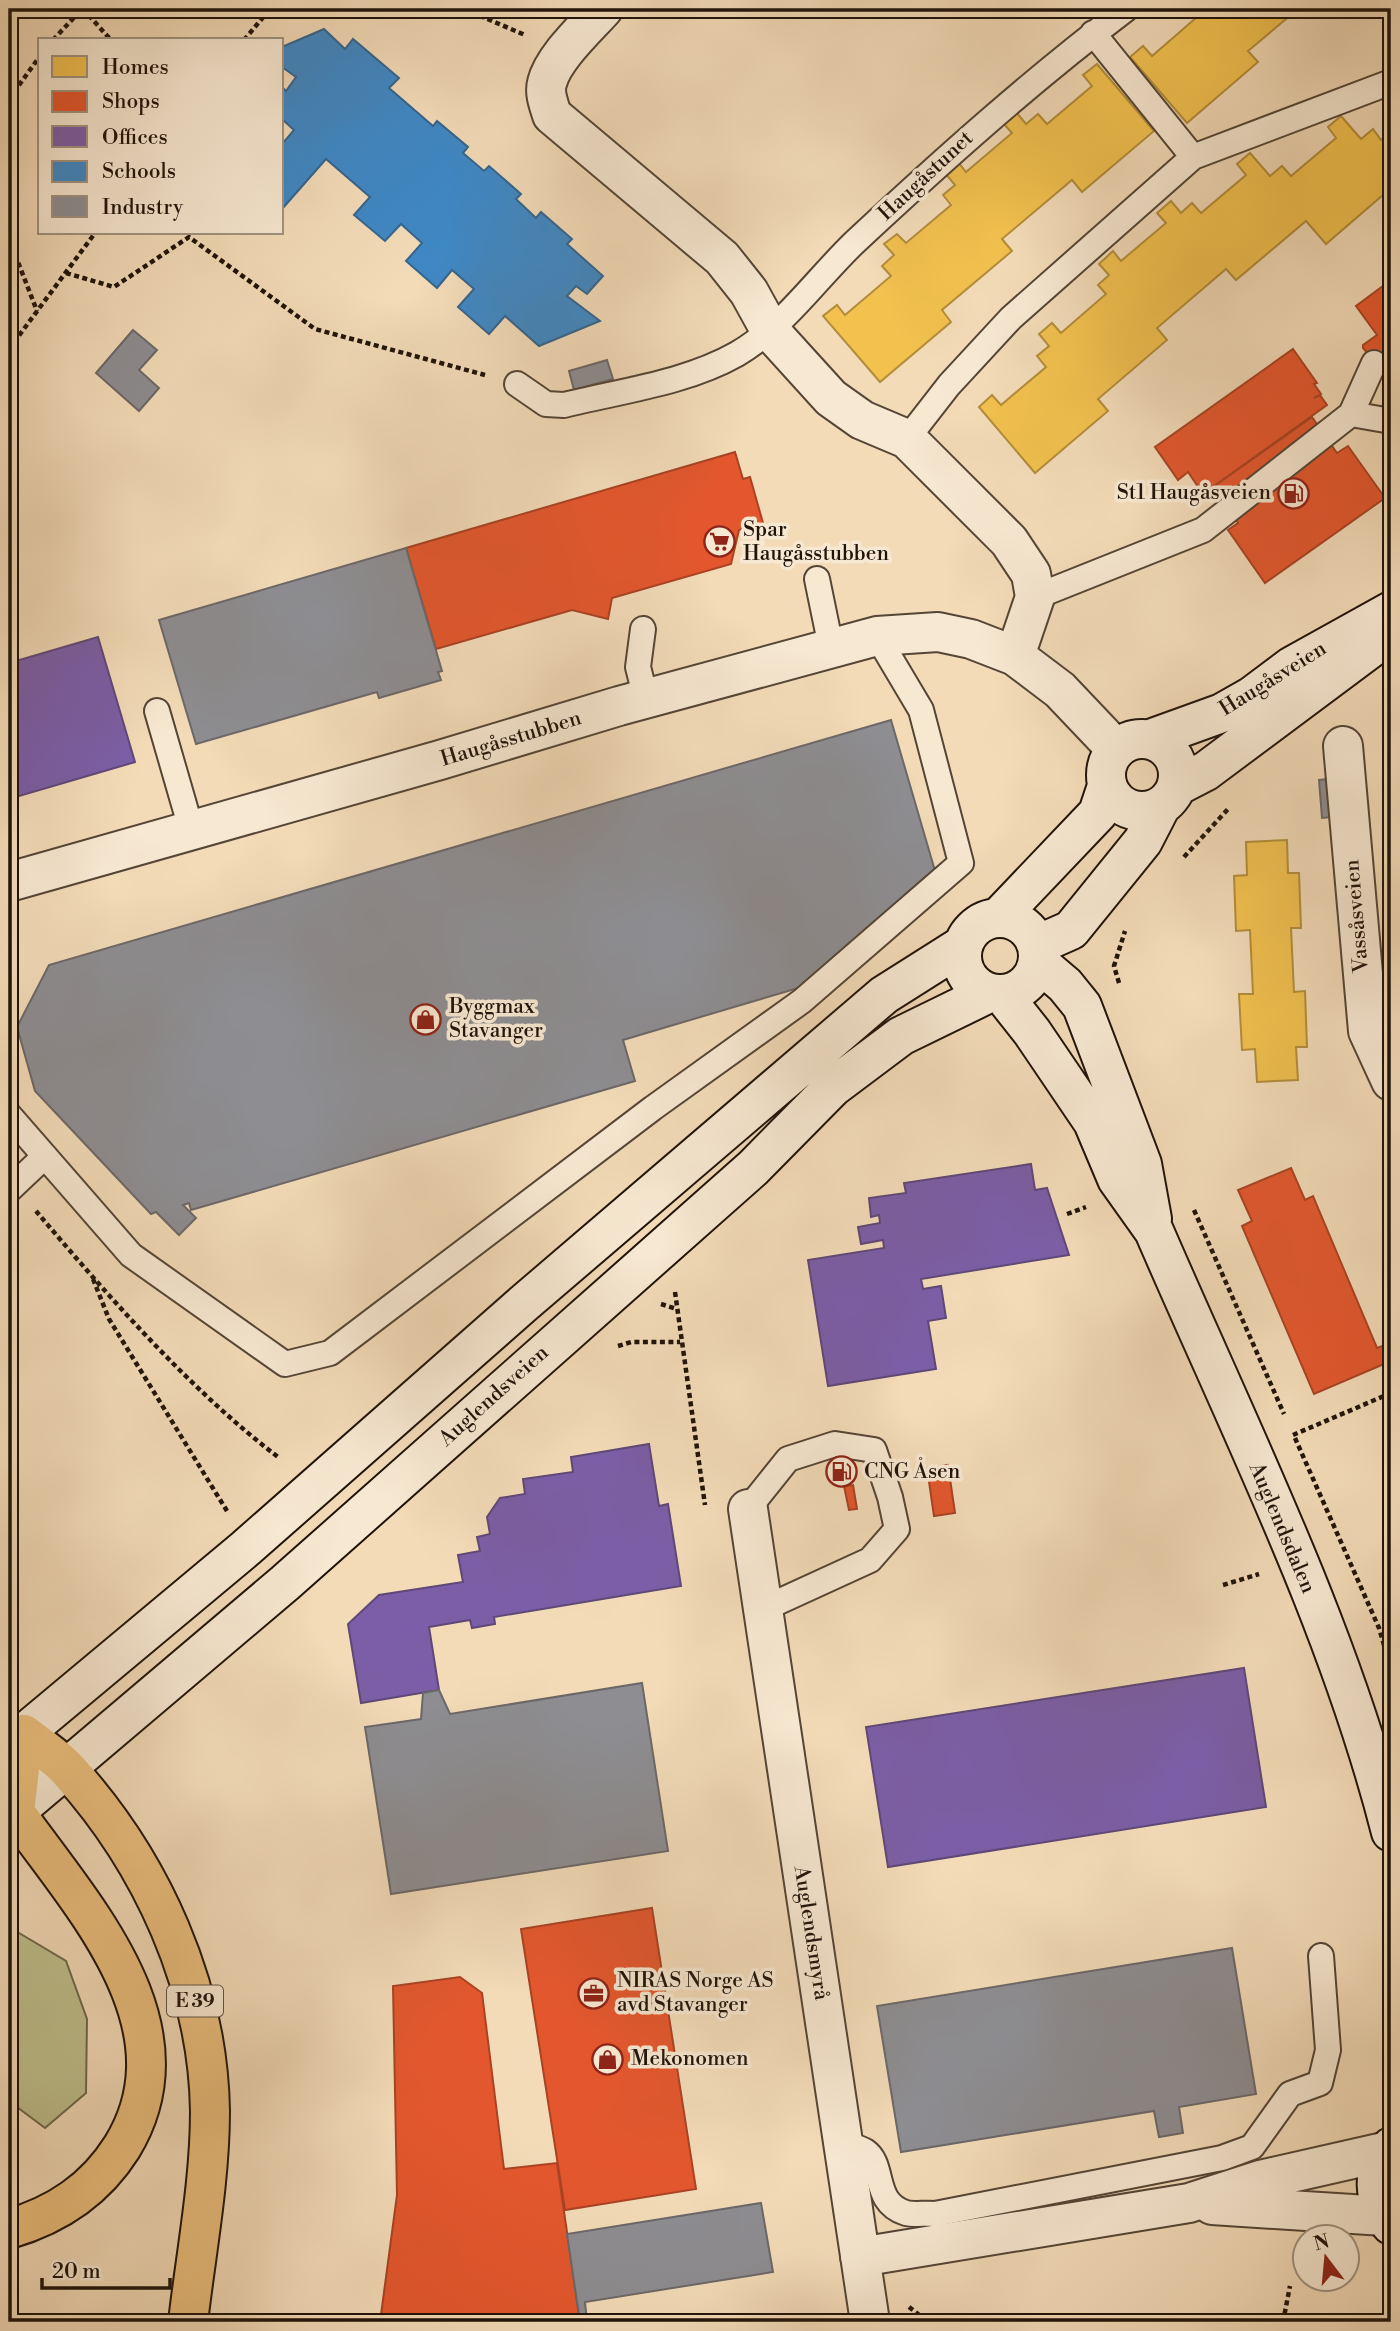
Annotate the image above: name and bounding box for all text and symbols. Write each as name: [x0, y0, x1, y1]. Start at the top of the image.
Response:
legend: [38, 38, 284, 234]
text: Homes: [102, 55, 169, 81]
text: Shops: [102, 89, 160, 115]
text: Offices: [102, 125, 168, 151]
street label: Haugåstunet: [873, 125, 979, 227]
text: Schools: [102, 159, 176, 185]
text: Industry: [102, 195, 184, 221]
fuel station icon: St1 Haugåsveien: [1277, 476, 1311, 510]
place label: St1 Haugåsveien: [1117, 480, 1271, 506]
place label: Spar Haugåsstubben: [743, 517, 889, 567]
supermarket icon: Spar Haugåsstubben: [703, 525, 737, 559]
street label: Haugåsveien: [1215, 636, 1332, 722]
street label: Haugåsstubben: [437, 705, 585, 773]
street label: Vassåsveien: [1339, 858, 1375, 975]
place label: Byggmax Stavanger: [448, 994, 543, 1044]
shop icon: Byggmax Stavanger: [409, 1002, 443, 1036]
street label: Auglendsveien: [433, 1340, 555, 1453]
fuel station icon: CNG Åsen: [824, 1455, 858, 1489]
place label: CNG Åsen: [864, 1457, 961, 1485]
street label: Auglendsdalen: [1242, 1458, 1321, 1598]
street label: Auglendsmyrå: [787, 1863, 835, 2002]
place label: NIRAS Norge AS avd Stavanger: [617, 1968, 774, 2018]
office icon: NIRAS Norge AS avd Stavanger: [577, 1976, 611, 2010]
road number: E 39: [167, 1985, 223, 2016]
shop icon: Mekonomen: [591, 2042, 625, 2076]
place label: Mekonomen: [631, 2046, 749, 2072]
north arrow: [1292, 2222, 1362, 2292]
text: N: [1311, 2229, 1332, 2256]
scale bar: [42, 2247, 170, 2291]
text: 20 m: [52, 2259, 101, 2285]

